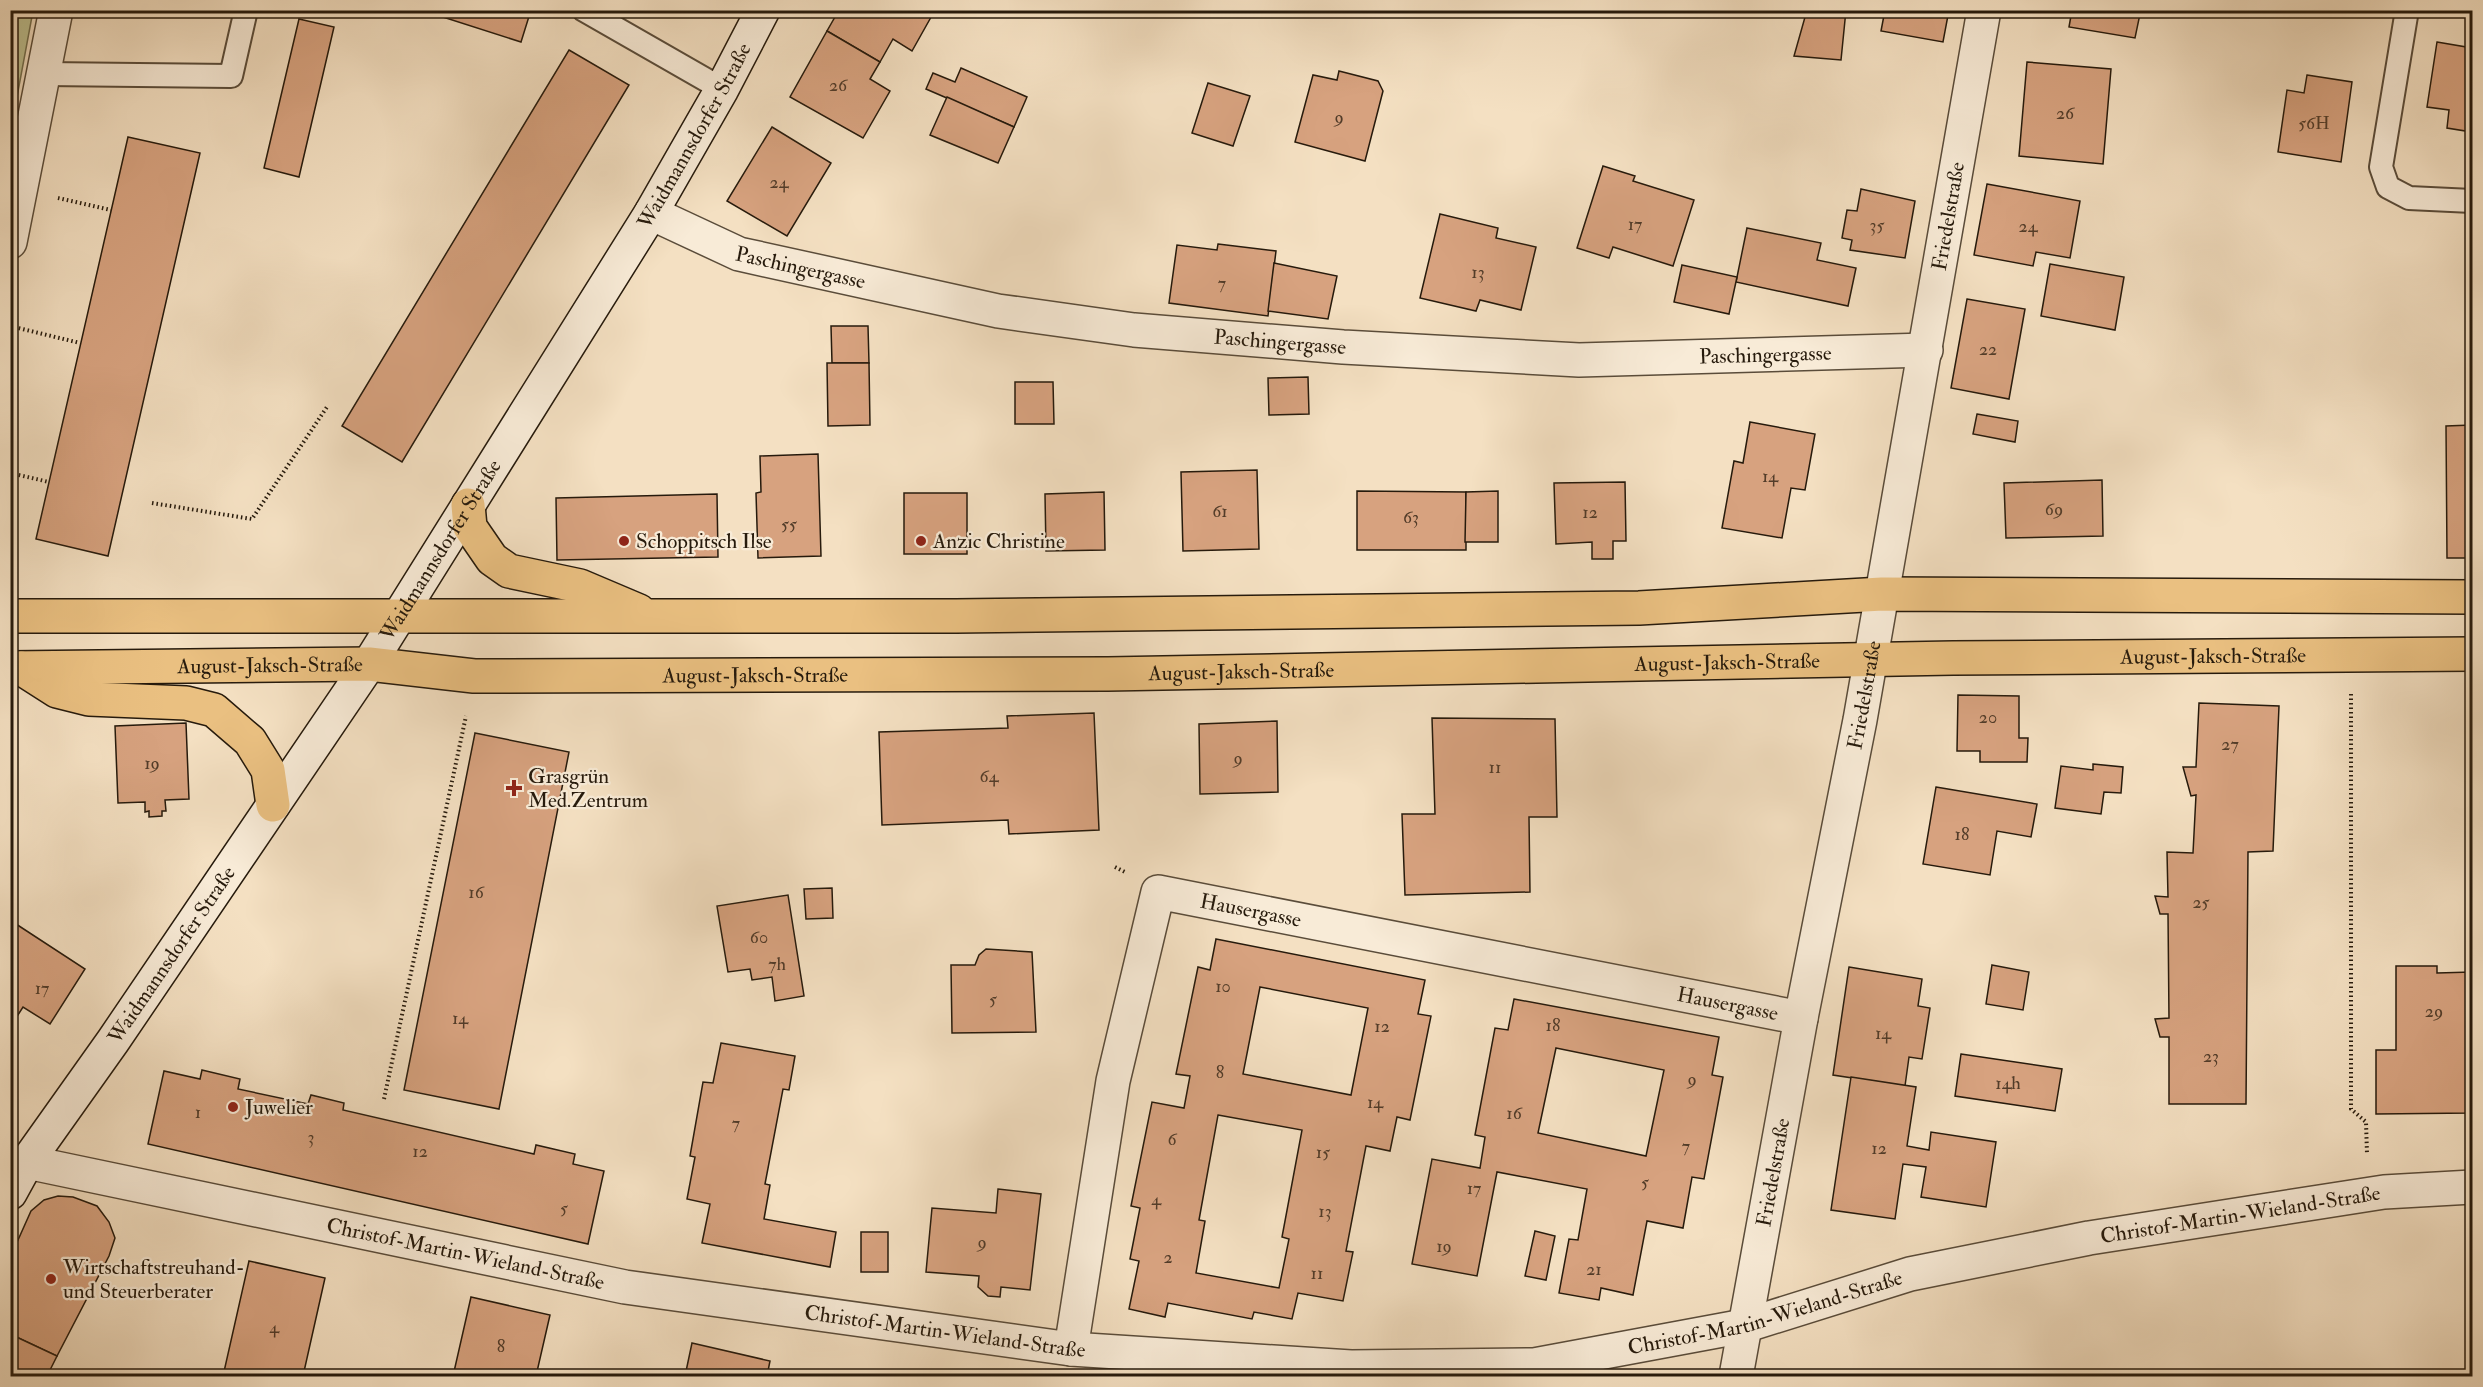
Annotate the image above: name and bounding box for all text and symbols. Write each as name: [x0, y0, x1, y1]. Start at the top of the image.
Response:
street label: Waidmannsdorfer Straße: [631, 38, 757, 234]
house number: 26: [829, 74, 848, 97]
house number: 26: [2056, 102, 2075, 125]
house number: 9: [1332, 106, 1344, 129]
house number: 56H: [2298, 112, 2330, 135]
street label: Friedelstraße: [1925, 160, 1971, 273]
house number: 24: [770, 171, 790, 194]
house number: 17: [1628, 213, 1642, 236]
house number: 35: [1870, 214, 1884, 237]
house number: 24: [2019, 215, 2039, 238]
street label: Paschingergasse: [733, 240, 868, 295]
house number: 13: [1471, 261, 1485, 284]
house number: 7: [1218, 272, 1226, 295]
street label: Paschingergasse: [1213, 323, 1347, 361]
house number: 22: [1979, 338, 1997, 361]
street label: Paschingergasse: [1699, 339, 1832, 370]
street label: Waidmannsdorfer Straße: [373, 454, 507, 647]
house number: 14: [1762, 465, 1779, 488]
house number: 69: [2045, 498, 2063, 521]
house number: 61: [1212, 500, 1228, 523]
house number: 12: [1582, 501, 1598, 524]
house number: 63: [1403, 506, 1419, 529]
house number: 55: [781, 513, 797, 536]
place label: Schoppitsch Ilse: [636, 528, 772, 555]
place label: Anzic Christine: [932, 528, 1065, 555]
marker: Schoppitsch Ilse: [617, 534, 631, 548]
marker: Anzic Christine: [914, 534, 928, 548]
street label: Friedelstraße: [1841, 638, 1887, 752]
street label: August-Jaksch-Straße: [2119, 642, 2306, 670]
street label: August-Jaksch-Straße: [1633, 647, 1820, 678]
street label: August-Jaksch-Straße: [176, 651, 363, 680]
street label: August-Jaksch-Straße: [1147, 656, 1335, 687]
street label: August-Jaksch-Straße: [661, 661, 848, 689]
house number: 20: [1979, 706, 1997, 729]
house number: 27: [2221, 733, 2239, 756]
house number: 9: [1231, 747, 1243, 770]
house number: 19: [144, 752, 160, 775]
house number: 11: [1489, 756, 1501, 779]
place label: Grasgrün Med.Zentrum: [528, 763, 648, 814]
house number: 64: [980, 765, 1000, 788]
marker: Grasgrün Med.Zentrum: [505, 779, 523, 797]
house number: 18: [1955, 823, 1969, 846]
street label: Waidmannsdorfer Straße: [101, 861, 242, 1050]
house number: 16: [468, 881, 485, 904]
street label: Hausergasse: [1198, 887, 1304, 933]
house number: 25: [2193, 891, 2210, 914]
house number: 60: [750, 926, 768, 949]
house number: 7h: [768, 953, 786, 976]
house number: 10: [1215, 975, 1231, 998]
house number: 17: [35, 977, 49, 1000]
street label: Hausergasse: [1675, 981, 1781, 1027]
house number: 5: [989, 988, 997, 1011]
house number: 29: [2425, 1000, 2443, 1023]
house number: 14: [452, 1007, 469, 1030]
house number: 18: [1546, 1014, 1560, 1037]
house number: 12: [1374, 1015, 1390, 1038]
house number: 14: [1875, 1022, 1892, 1045]
house number: 23: [2203, 1045, 2219, 1068]
house number: 8: [1216, 1061, 1224, 1084]
house number: 9: [1685, 1068, 1697, 1091]
house number: 14h: [1995, 1072, 2021, 1095]
house number: 14: [1367, 1091, 1384, 1114]
place label: Juwelier: [244, 1094, 313, 1121]
marker: Juwelier: [226, 1100, 240, 1114]
house number: 1: [195, 1101, 201, 1124]
house number: 16: [1506, 1102, 1523, 1125]
house number: 7: [732, 1112, 740, 1135]
street label: Friedelstraße: [1750, 1116, 1796, 1229]
house number: 3: [308, 1126, 314, 1149]
house number: 6: [1167, 1128, 1177, 1151]
house number: 7: [1682, 1135, 1690, 1158]
house number: 12: [1871, 1137, 1887, 1160]
house number: 12: [412, 1140, 428, 1163]
house number: 15: [1316, 1141, 1330, 1164]
house number: 5: [1641, 1171, 1649, 1194]
house number: 17: [1467, 1177, 1481, 1200]
street label: Christof-Martin-Wieland-Straße: [2098, 1179, 2382, 1250]
house number: 4: [1151, 1188, 1162, 1211]
house number: 5: [560, 1197, 568, 1220]
house number: 13: [1318, 1200, 1332, 1223]
street label: Christof-Martin-Wieland-Straße: [324, 1211, 607, 1296]
house number: 9: [975, 1231, 987, 1254]
house number: 19: [1436, 1235, 1452, 1258]
house number: 2: [1163, 1246, 1173, 1269]
place label: Wirtschaftstreuhand- und Steuerberater: [62, 1254, 245, 1305]
house number: 21: [1586, 1258, 1602, 1281]
house number: 11: [1311, 1262, 1323, 1285]
street label: Christof-Martin-Wieland-Straße: [1626, 1264, 1906, 1361]
marker: Wirtschaftstreuhand- und Steuerberater: [44, 1272, 58, 1286]
street label: Christof-Martin-Wieland-Straße: [803, 1299, 1086, 1363]
house number: 4: [269, 1316, 280, 1339]
house number: 8: [497, 1335, 505, 1358]

